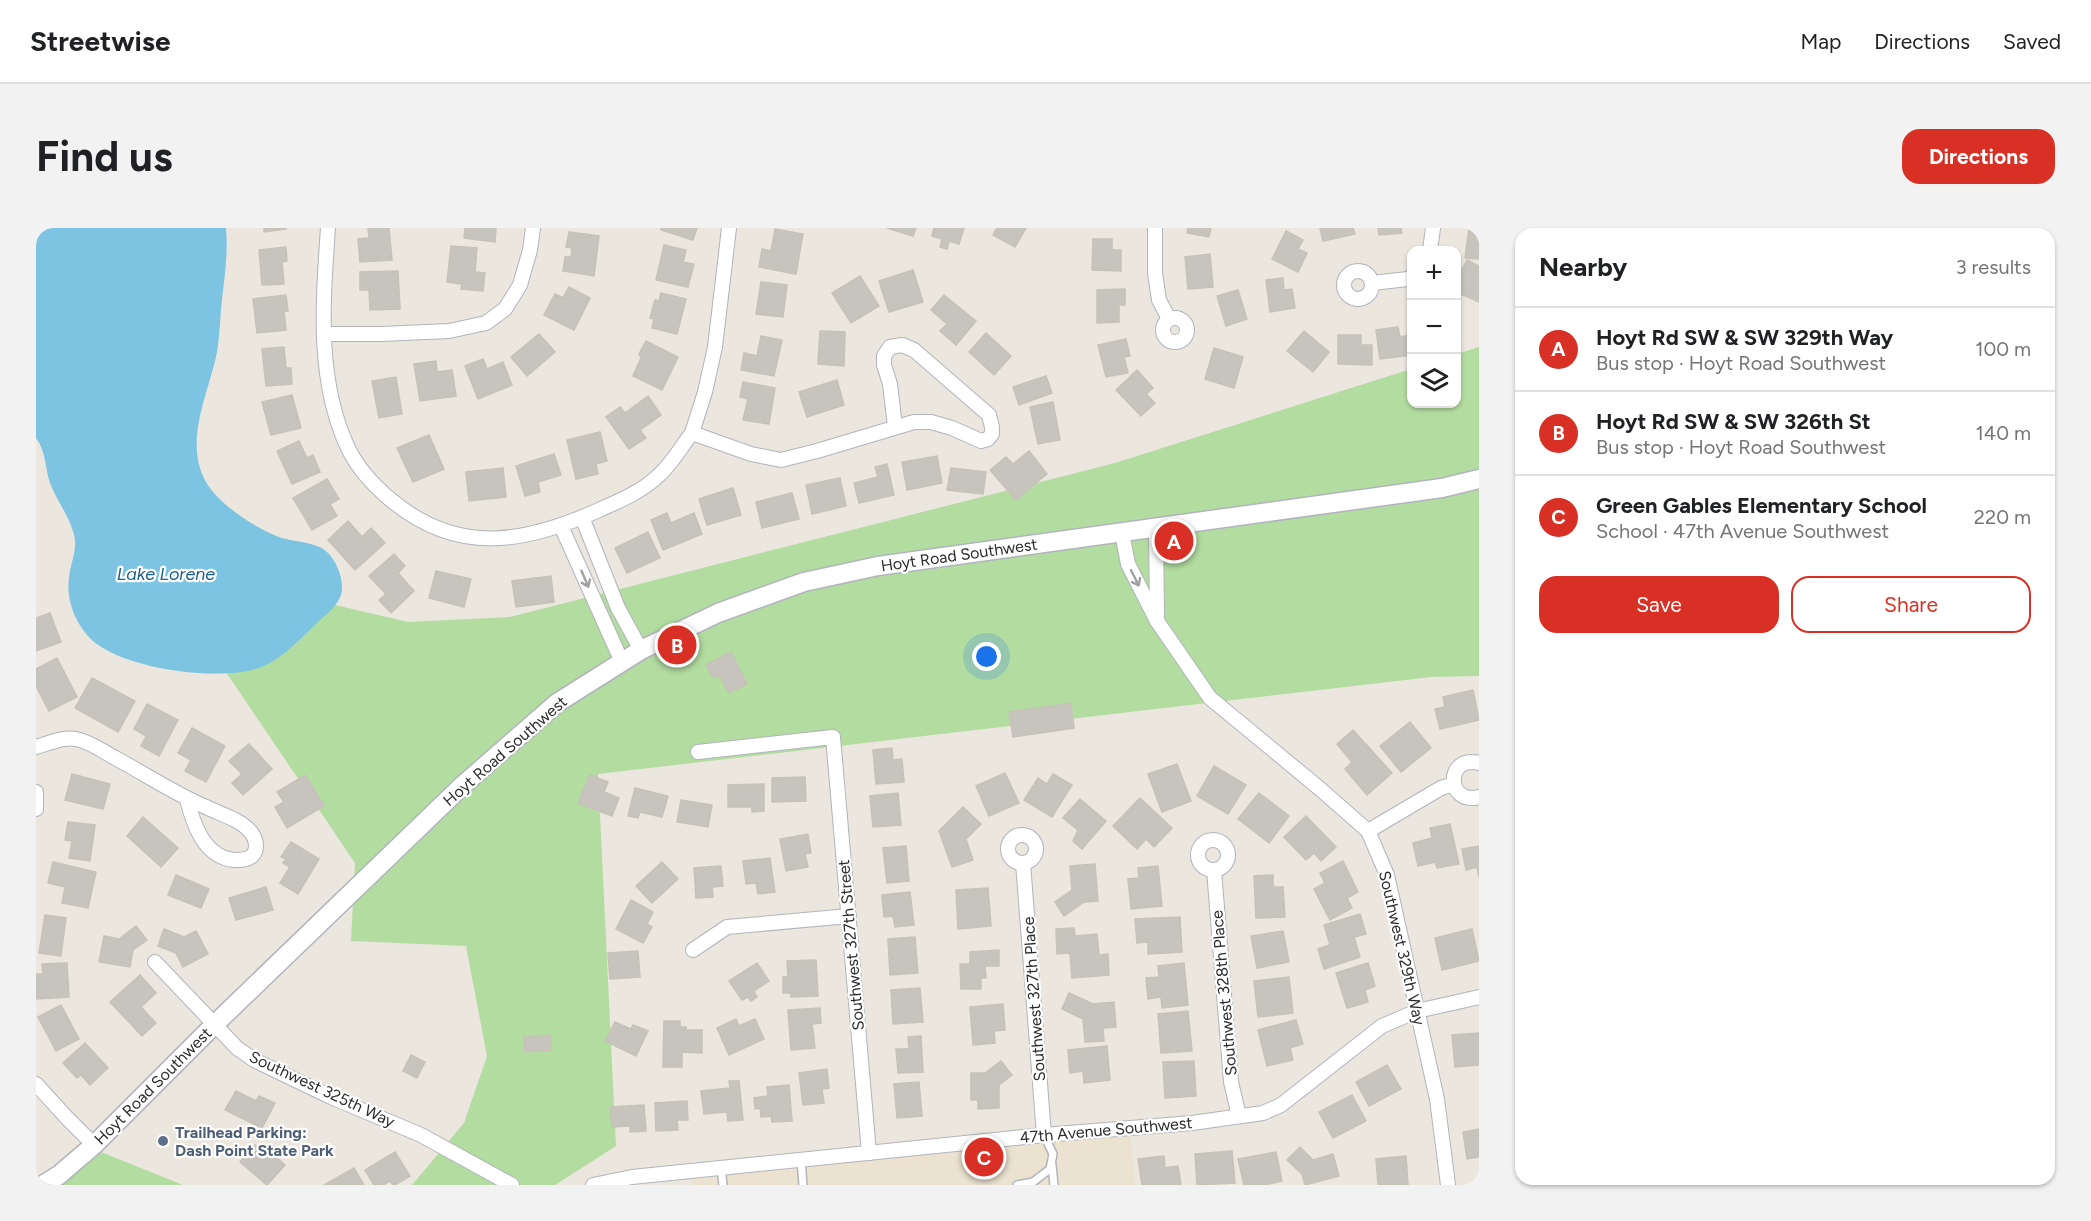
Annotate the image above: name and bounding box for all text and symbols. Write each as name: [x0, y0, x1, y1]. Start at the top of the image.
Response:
text: Streetwise: [30, 24, 170, 58]
text: Map: [1800, 29, 1841, 54]
text: Directions: [1874, 29, 1970, 54]
text: Saved: [2003, 29, 2061, 54]
button: Directions: [1902, 129, 2055, 184]
text: Find us: [36, 131, 173, 182]
map controls: [1407, 246, 1461, 408]
button: +: [1407, 246, 1461, 300]
text: Nearby: [1539, 251, 1627, 283]
text: 3 results: [1956, 255, 2031, 279]
button: −: [1407, 300, 1461, 354]
text: Hoyt Rd SW & SW 329th Way: [1596, 324, 1893, 351]
text: A: [1551, 337, 1566, 361]
text: 100 m: [1975, 337, 2031, 361]
text: Bus stop · Hoyt Road Southwest: [1596, 351, 1886, 375]
button: layers: [1407, 354, 1461, 408]
text: Hoyt Rd SW & SW 326th St: [1596, 408, 1871, 435]
text: B: [1552, 421, 1565, 445]
text: 140 m: [1976, 421, 2031, 445]
text: Bus stop · Hoyt Road Southwest: [1596, 435, 1886, 459]
text: Green Gables Elementary School: [1596, 492, 1927, 519]
text: C: [1551, 505, 1566, 529]
text: 220 m: [1974, 505, 2031, 529]
pin: A: [1154, 518, 1194, 564]
text: School · 47th Avenue Southwest: [1596, 519, 1889, 543]
street label: Hoyt Road Southwest: [880, 535, 1038, 575]
water label: Lake Lorene: [117, 563, 215, 585]
one-way arrow: [1130, 569, 1141, 587]
one-way arrow: [580, 570, 591, 588]
button: Save: [1539, 576, 1779, 633]
button: Share: [1791, 576, 2031, 633]
pin: B: [658, 622, 696, 668]
your location: [972, 642, 1001, 671]
street label: Hoyt Road Southwest: [439, 692, 571, 810]
street label: Southwest 327th Street: [834, 859, 868, 1031]
street label: Southwest 329th Way: [1375, 869, 1429, 1028]
street label: Southwest 328th Place: [1207, 909, 1241, 1077]
street label: Southwest 327th Place: [1019, 916, 1049, 1082]
street label: Hoyt Road Southwest: [90, 1023, 216, 1149]
street label: Southwest 325th Way: [246, 1047, 398, 1131]
street label: 47th Avenue Southwest: [1019, 1113, 1193, 1147]
place label: Trailhead Parking: Dash Point State Park: [175, 1123, 334, 1160]
marker: Trailhead Parking: Dash Point State Park: [156, 1134, 170, 1148]
pin: C: [964, 1134, 1004, 1180]

